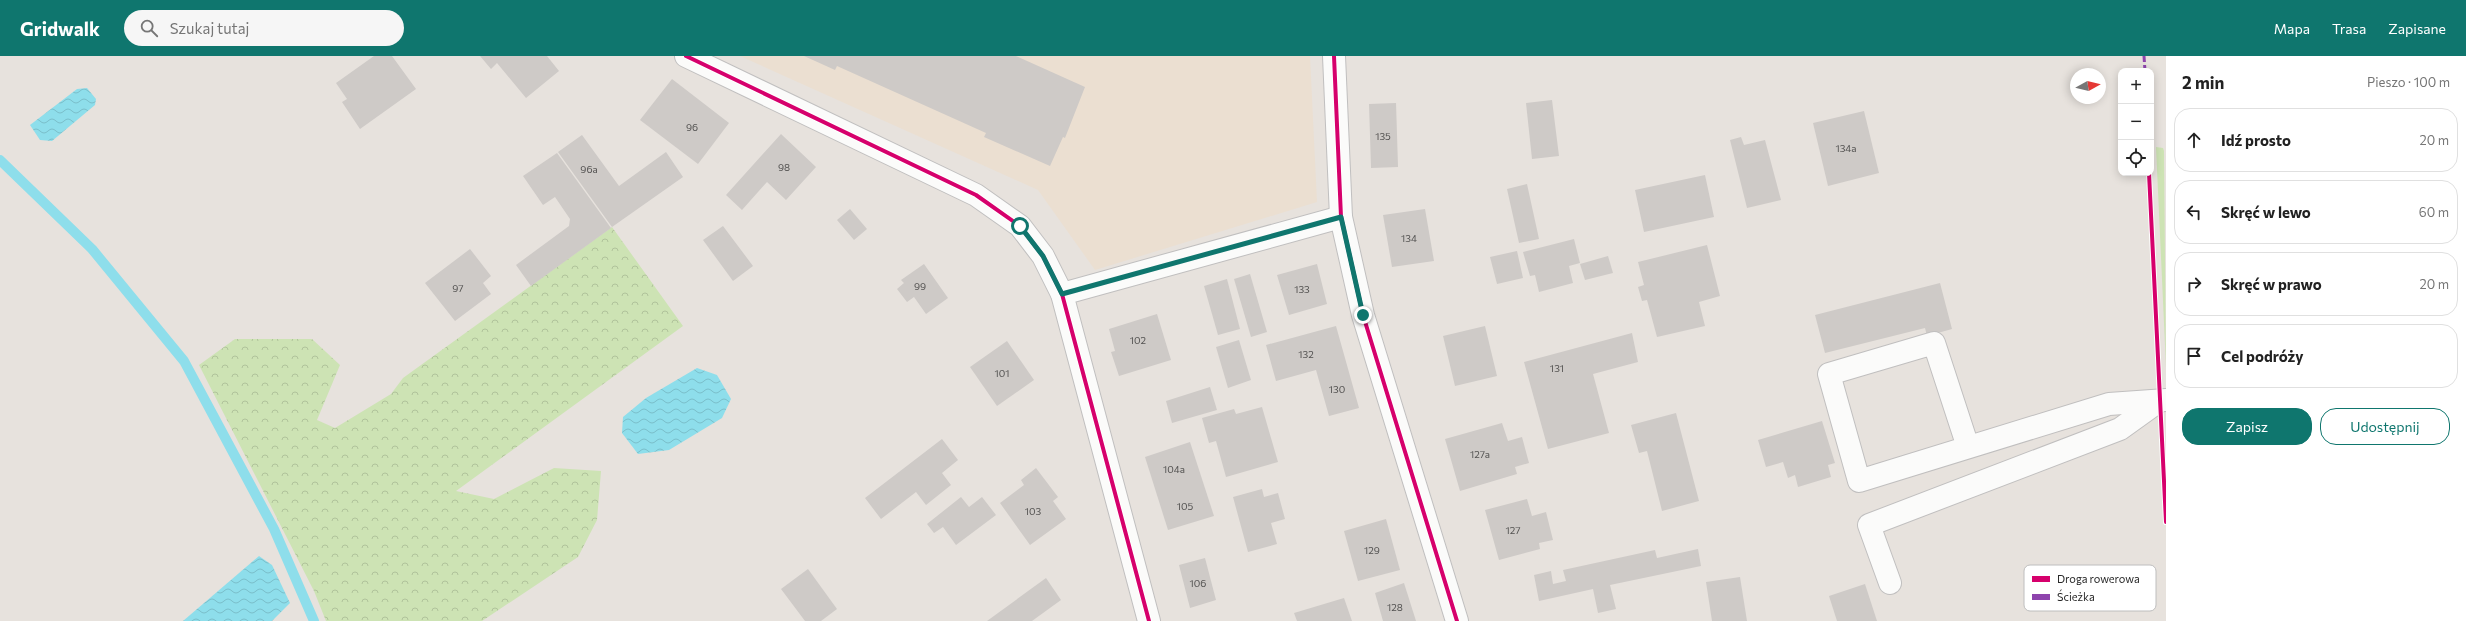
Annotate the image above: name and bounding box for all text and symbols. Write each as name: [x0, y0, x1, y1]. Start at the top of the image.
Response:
search box: [124, 10, 404, 46]
text: Gridwalk: [20, 17, 100, 40]
icon: search: [138, 17, 160, 39]
text: Szukaj tutaj: [170, 19, 249, 37]
text: Mapa: [2274, 20, 2310, 37]
text: Trasa: [2332, 20, 2366, 37]
text: Zapisane: [2388, 20, 2446, 37]
north arrow: [2070, 68, 2106, 104]
map controls: [2118, 68, 2154, 176]
button: +: [2118, 68, 2154, 104]
text: 2 min: [2182, 72, 2224, 93]
text: Pieszo · 100 m: [2367, 74, 2450, 90]
button: −: [2118, 104, 2154, 140]
house number: 96: [686, 121, 698, 133]
icon: ahead: [2183, 129, 2205, 151]
house number: 135: [1375, 130, 1391, 142]
text: Idź prosto: [2221, 131, 2291, 149]
text: 20 m: [2420, 132, 2449, 148]
button: locate: [2118, 140, 2154, 176]
house number: 134a: [1835, 142, 1857, 154]
house number: 98: [778, 161, 790, 173]
house number: 96a: [580, 163, 598, 175]
icon: left: [2183, 201, 2205, 223]
text: Skręć w lewo: [2221, 203, 2311, 221]
text: 60 m: [2419, 204, 2449, 220]
route start: [1011, 217, 1029, 235]
house number: 134: [1401, 232, 1417, 244]
icon: right: [2183, 273, 2205, 295]
text: Skręć w prawo: [2221, 275, 2322, 293]
text: 20 m: [2420, 276, 2449, 292]
house number: 99: [914, 280, 926, 292]
house number: 97: [452, 282, 464, 294]
house number: 133: [1294, 283, 1310, 295]
route end: [1354, 306, 1372, 324]
house number: 102: [1130, 334, 1147, 346]
icon: arrive: [2183, 345, 2205, 367]
text: Cel podróży: [2221, 347, 2304, 365]
house number: 132: [1298, 348, 1314, 360]
house number: 131: [1550, 362, 1564, 374]
house number: 101: [994, 367, 1010, 379]
house number: 130: [1329, 383, 1345, 395]
button: Zapisz: [2182, 408, 2312, 445]
button: Udostępnij: [2320, 408, 2450, 445]
house number: 127a: [1470, 448, 1490, 460]
house number: 104a: [1163, 463, 1185, 475]
house number: 105: [1177, 500, 1194, 512]
house number: 103: [1025, 505, 1042, 517]
house number: 127: [1505, 524, 1521, 536]
house number: 129: [1364, 544, 1380, 556]
legend: [2024, 565, 2156, 611]
text: Droga rowerowa: [2057, 572, 2140, 585]
house number: 106: [1190, 577, 1206, 589]
text: Ścieżka: [2057, 589, 2095, 603]
house number: 128: [1387, 601, 1403, 613]

